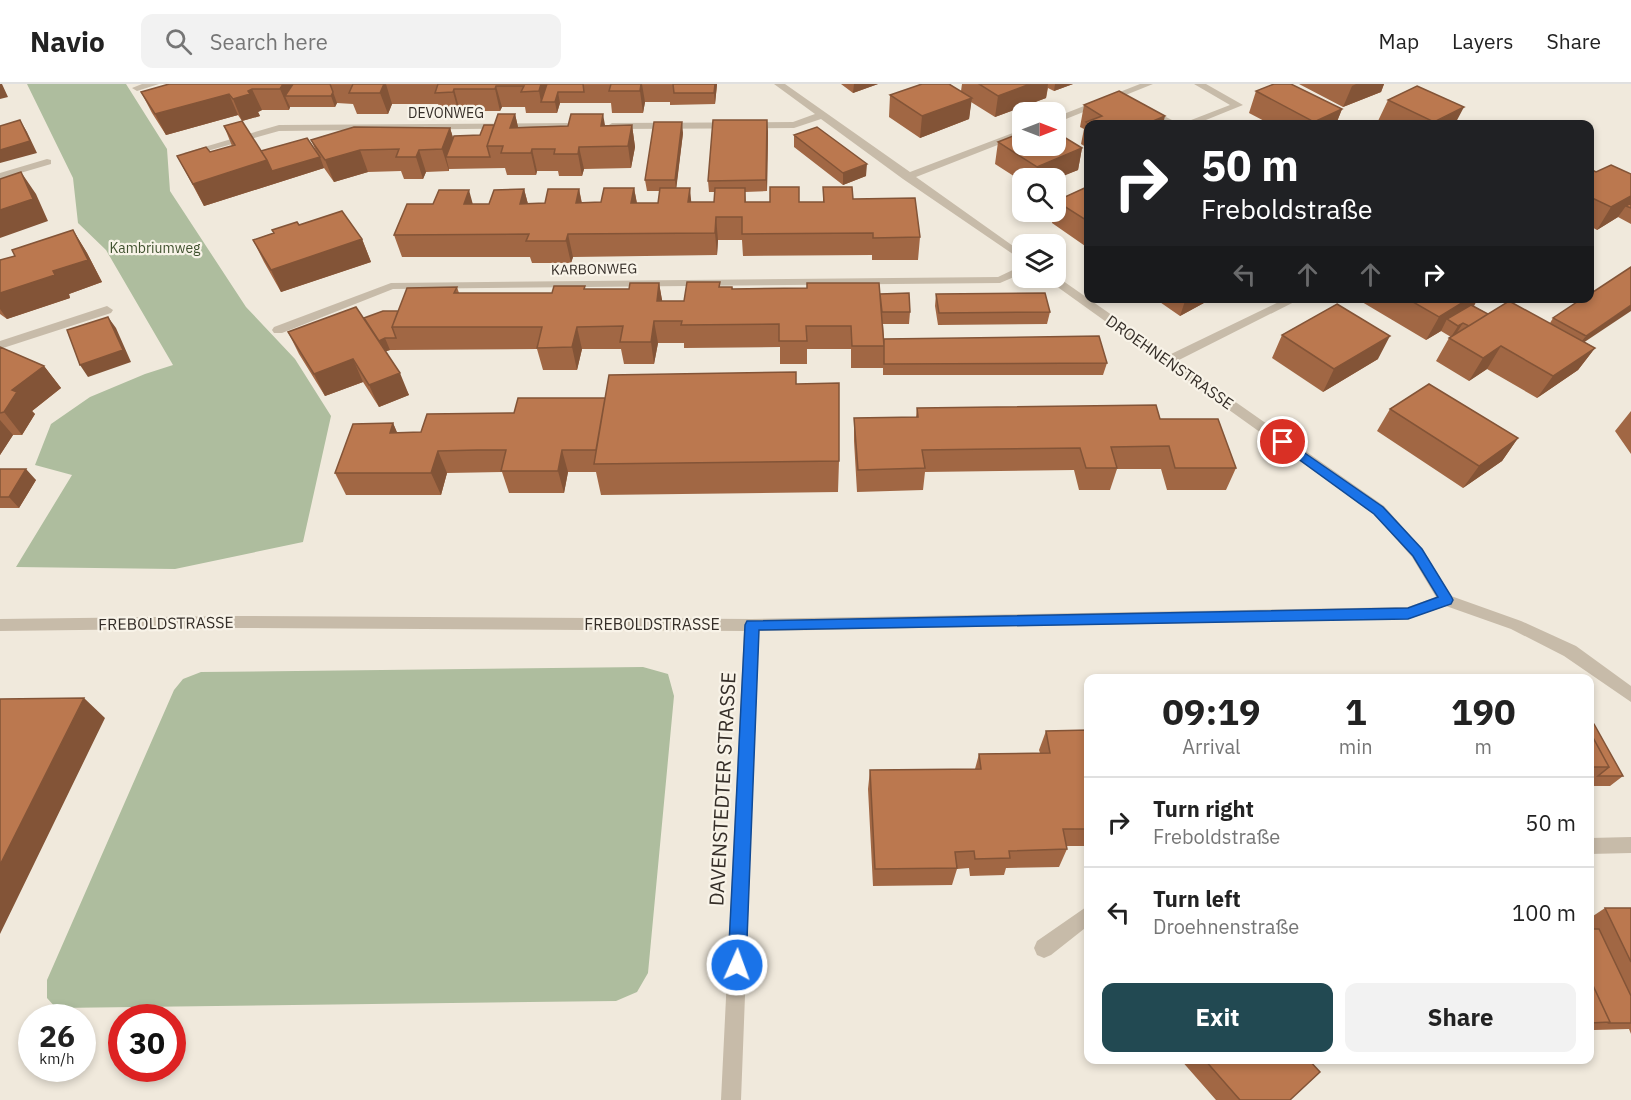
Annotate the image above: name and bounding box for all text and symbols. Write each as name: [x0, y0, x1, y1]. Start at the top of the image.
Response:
search box: [141, 14, 561, 68]
text: Navio: [30, 23, 105, 60]
icon: search: [162, 25, 195, 58]
text: Search here: [210, 27, 328, 56]
text: Map: [1379, 27, 1419, 55]
text: Layers: [1452, 27, 1514, 55]
text: Share: [1547, 27, 1601, 55]
north arrow: [1012, 102, 1066, 156]
map controls: [1012, 102, 1066, 288]
street label: DEVONWEG: [408, 104, 484, 122]
text: 50 m: [1201, 138, 1299, 193]
icon: right: [1102, 144, 1180, 222]
button: search: [1012, 168, 1066, 222]
text: Freboldstraße: [1201, 191, 1373, 226]
button: layers: [1012, 234, 1066, 288]
park label: Kambriumweg: [110, 239, 201, 257]
icon: left: [1228, 258, 1261, 291]
icon: ahead: [1291, 258, 1324, 291]
icon: ahead: [1354, 258, 1387, 291]
icon: right: [1417, 258, 1450, 291]
street label: KARBONWEG: [551, 259, 637, 279]
street label: DROEHNENSTRASSE: [1102, 310, 1238, 414]
pin: [1257, 416, 1308, 467]
icon: arrive: [1266, 425, 1299, 458]
street label: FREBOLDSTRASSE: [98, 612, 234, 634]
street label: FREBOLDSTRASSE: [584, 614, 720, 634]
street label: DAVENSTEDTER STRASSE: [702, 671, 742, 907]
text: 09:19: [1162, 688, 1261, 735]
text: 1: [1345, 688, 1367, 735]
text: 190: [1451, 688, 1516, 735]
text: Arrival: [1182, 733, 1241, 760]
text: min: [1339, 733, 1373, 760]
text: m: [1475, 733, 1492, 760]
text: Turn right: [1153, 794, 1254, 823]
icon: right: [1102, 806, 1135, 839]
text: 50 m: [1525, 808, 1576, 837]
text: Freboldstraße: [1153, 823, 1280, 850]
text: Turn left: [1153, 884, 1241, 913]
icon: left: [1102, 896, 1135, 929]
text: 100 m: [1512, 898, 1576, 927]
text: Droehnenstraße: [1153, 913, 1299, 940]
position arrow: [705, 933, 769, 997]
button: Exit: [1102, 983, 1333, 1052]
button: Share: [1345, 983, 1576, 1052]
speed limit sign: 30: [108, 1004, 186, 1082]
text: 26: [39, 1016, 75, 1055]
text: km/h: [39, 1049, 75, 1068]

